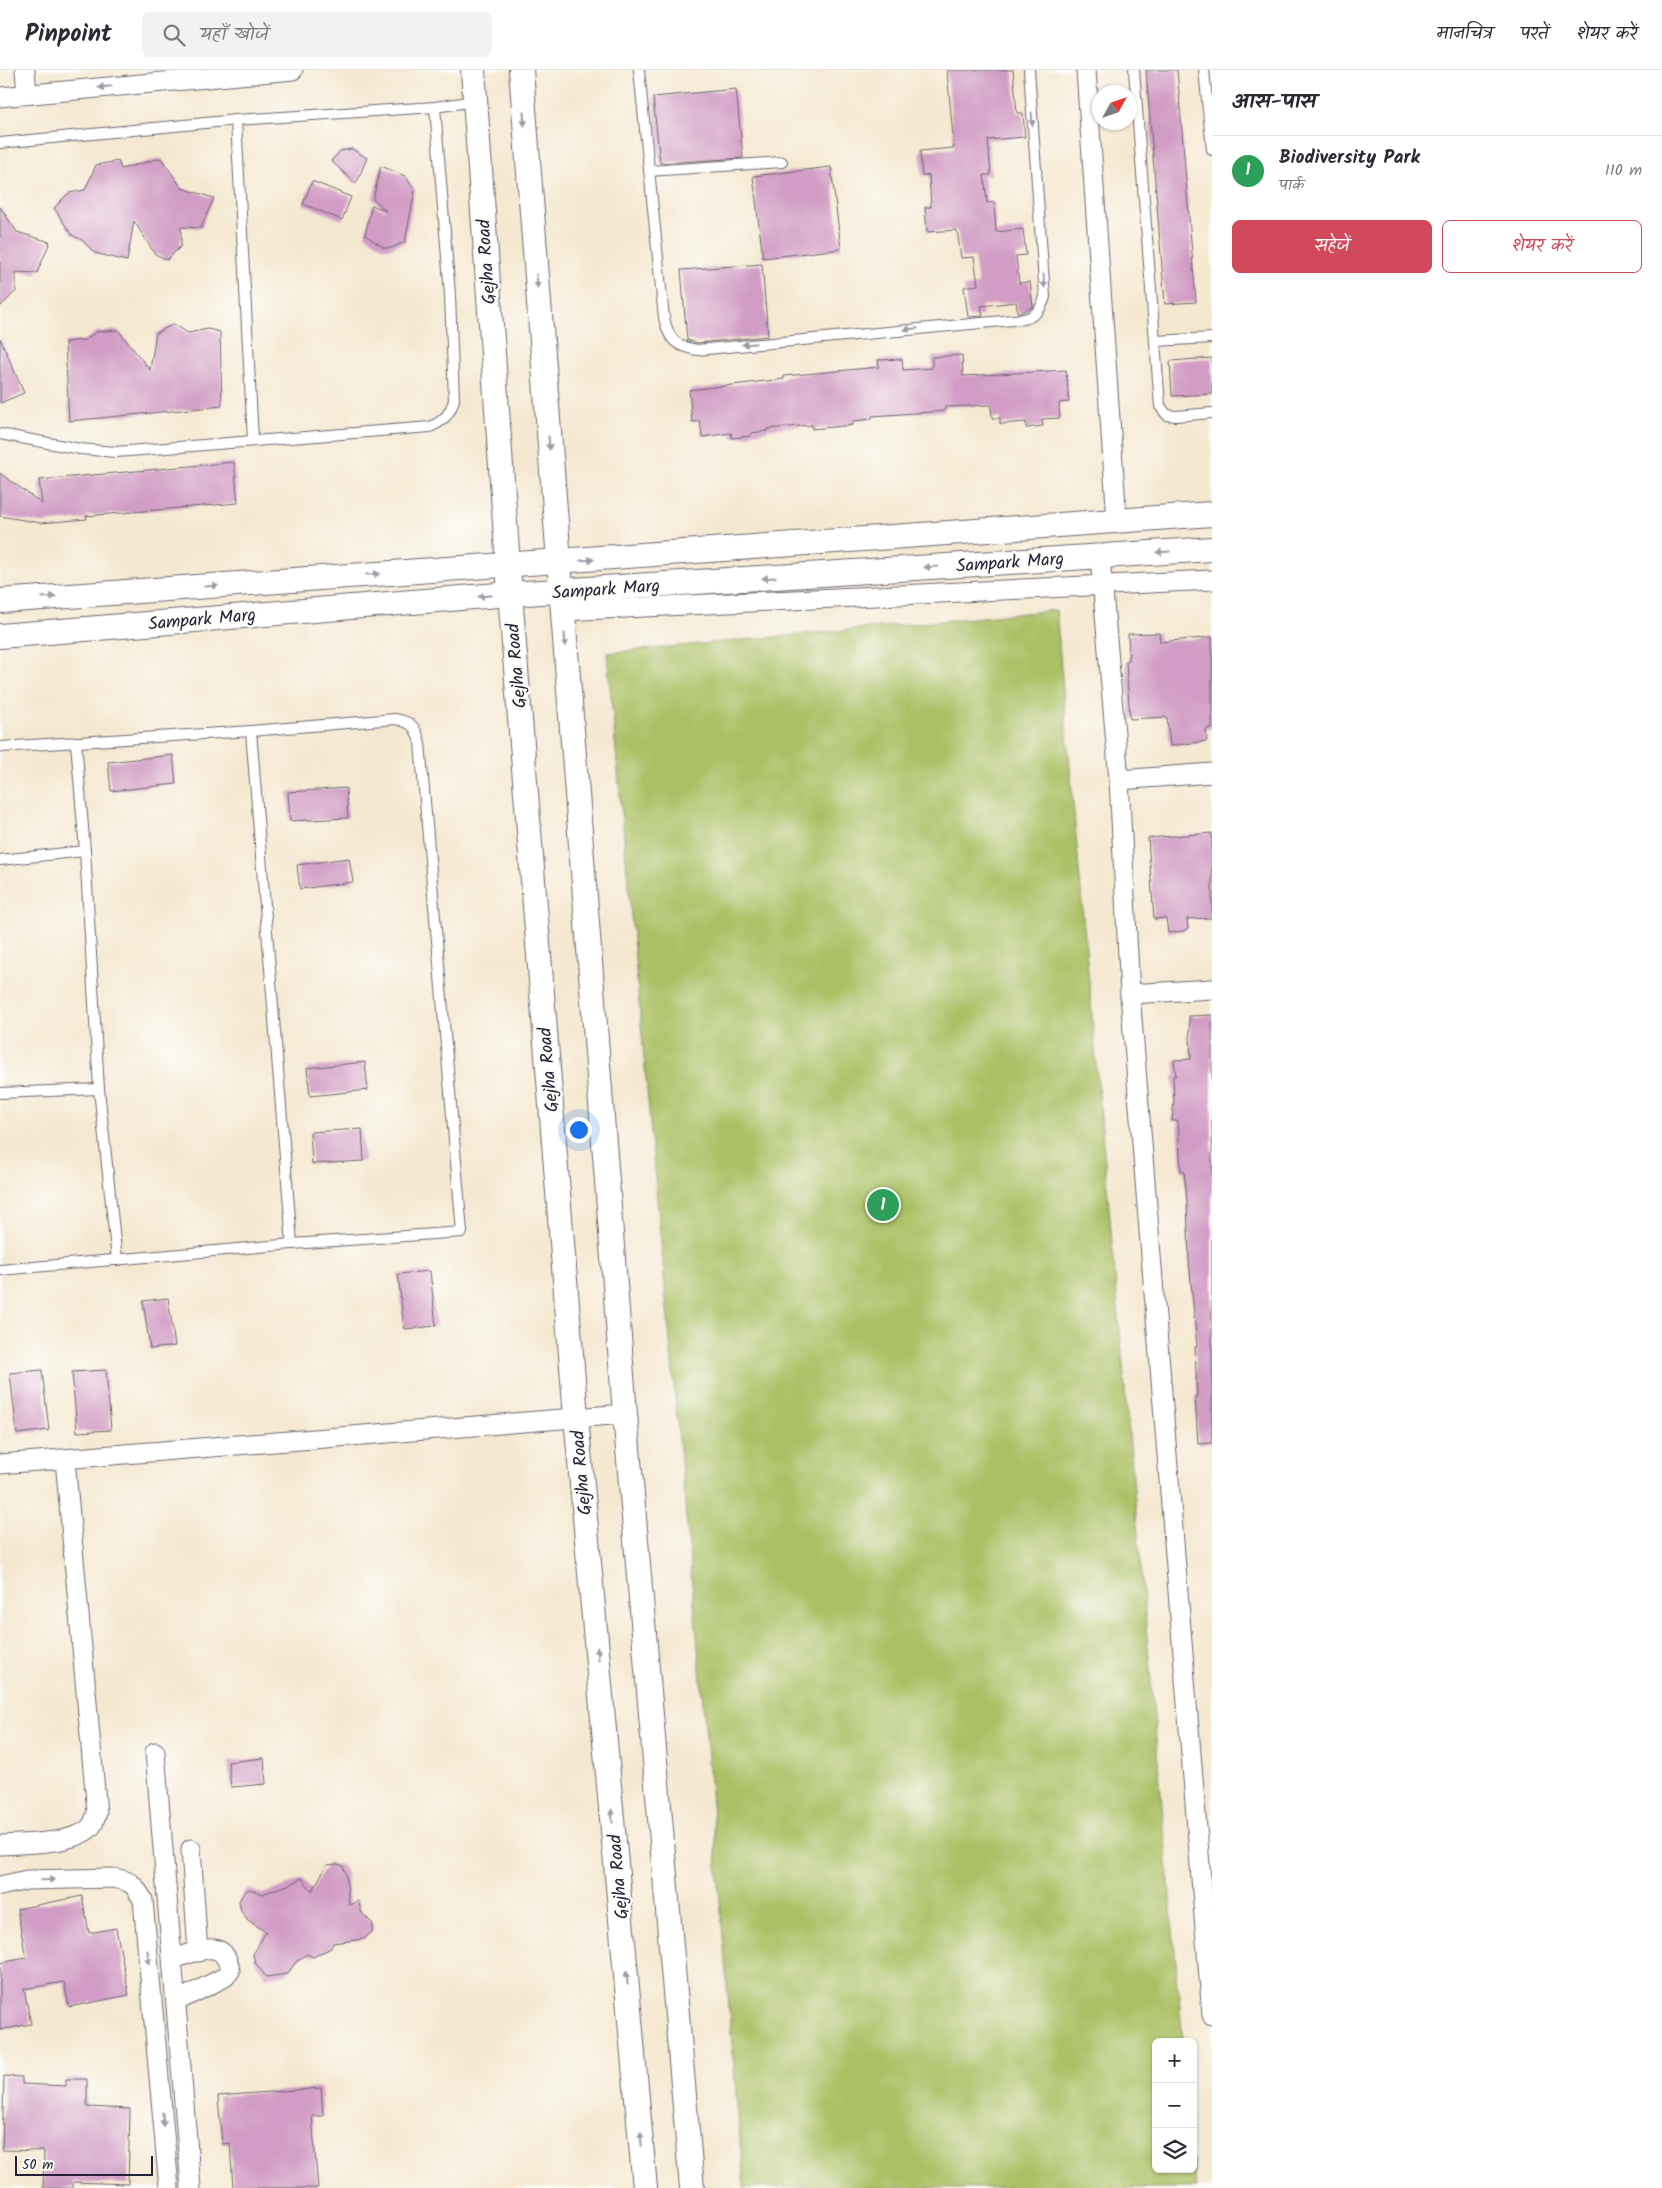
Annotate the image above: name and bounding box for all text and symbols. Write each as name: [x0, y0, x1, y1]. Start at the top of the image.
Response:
search box: [142, 12, 492, 57]
text: Pinpoint: [25, 15, 112, 54]
text: यहाँ खोजें: [200, 20, 268, 50]
text: मानचित्र: [1437, 20, 1493, 49]
text: परतें: [1521, 20, 1548, 49]
text: शेयर करें: [1576, 20, 1637, 49]
icon: search: [160, 21, 188, 49]
one-way arrow: [97, 84, 113, 92]
north arrow: [1092, 85, 1137, 130]
text: आस-पास: [1232, 86, 1316, 119]
one-way arrow: [521, 111, 529, 127]
one-way arrow: [1028, 111, 1036, 127]
text: Biodiversity Park: [1279, 143, 1420, 173]
text: 1: [1246, 158, 1250, 183]
text: 110 m: [1605, 158, 1642, 183]
text: पार्क: [1279, 173, 1304, 198]
street label: Gejha Road: [470, 217, 505, 305]
button: सहेजें: [1232, 220, 1432, 273]
button: शेयर करें: [1442, 220, 1642, 273]
one-way arrow: [533, 273, 541, 289]
one-way arrow: [1040, 273, 1048, 289]
one-way arrow: [903, 325, 919, 333]
one-way arrow: [741, 341, 757, 349]
one-way arrow: [545, 435, 553, 451]
street label: Sampark Marg: [955, 545, 1065, 582]
one-way arrow: [1155, 549, 1171, 557]
one-way arrow: [580, 556, 596, 564]
one-way arrow: [923, 564, 939, 572]
one-way arrow: [365, 570, 381, 578]
street label: Sampark Marg: [551, 572, 661, 609]
one-way arrow: [761, 574, 777, 582]
one-way arrow: [203, 581, 219, 589]
one-way arrow: [477, 592, 493, 600]
one-way arrow: [41, 593, 57, 601]
street label: Sampark Marg: [147, 601, 257, 640]
street label: Gejha Road: [499, 621, 536, 710]
one-way arrow: [561, 632, 569, 648]
street label: Gejha Road: [531, 1025, 568, 1114]
your location: [566, 1117, 592, 1143]
pin: 1: [867, 1186, 899, 1224]
street label: Gejha Road: [564, 1428, 601, 1517]
one-way arrow: [593, 1646, 601, 1662]
one-way arrow: [608, 1807, 616, 1823]
street label: Gejha Road: [601, 1832, 638, 1921]
one-way arrow: [40, 1875, 56, 1883]
one-way arrow: [144, 1950, 152, 1966]
one-way arrow: [622, 1969, 630, 1985]
map controls: [1152, 2038, 1197, 2173]
button: +: [1152, 2038, 1197, 2083]
button: −: [1152, 2083, 1197, 2128]
one-way arrow: [159, 2112, 167, 2128]
button: layers: [1152, 2128, 1197, 2173]
one-way arrow: [637, 2131, 645, 2147]
scale bar: [15, 2153, 152, 2176]
text: 50 m: [22, 2154, 53, 2176]

